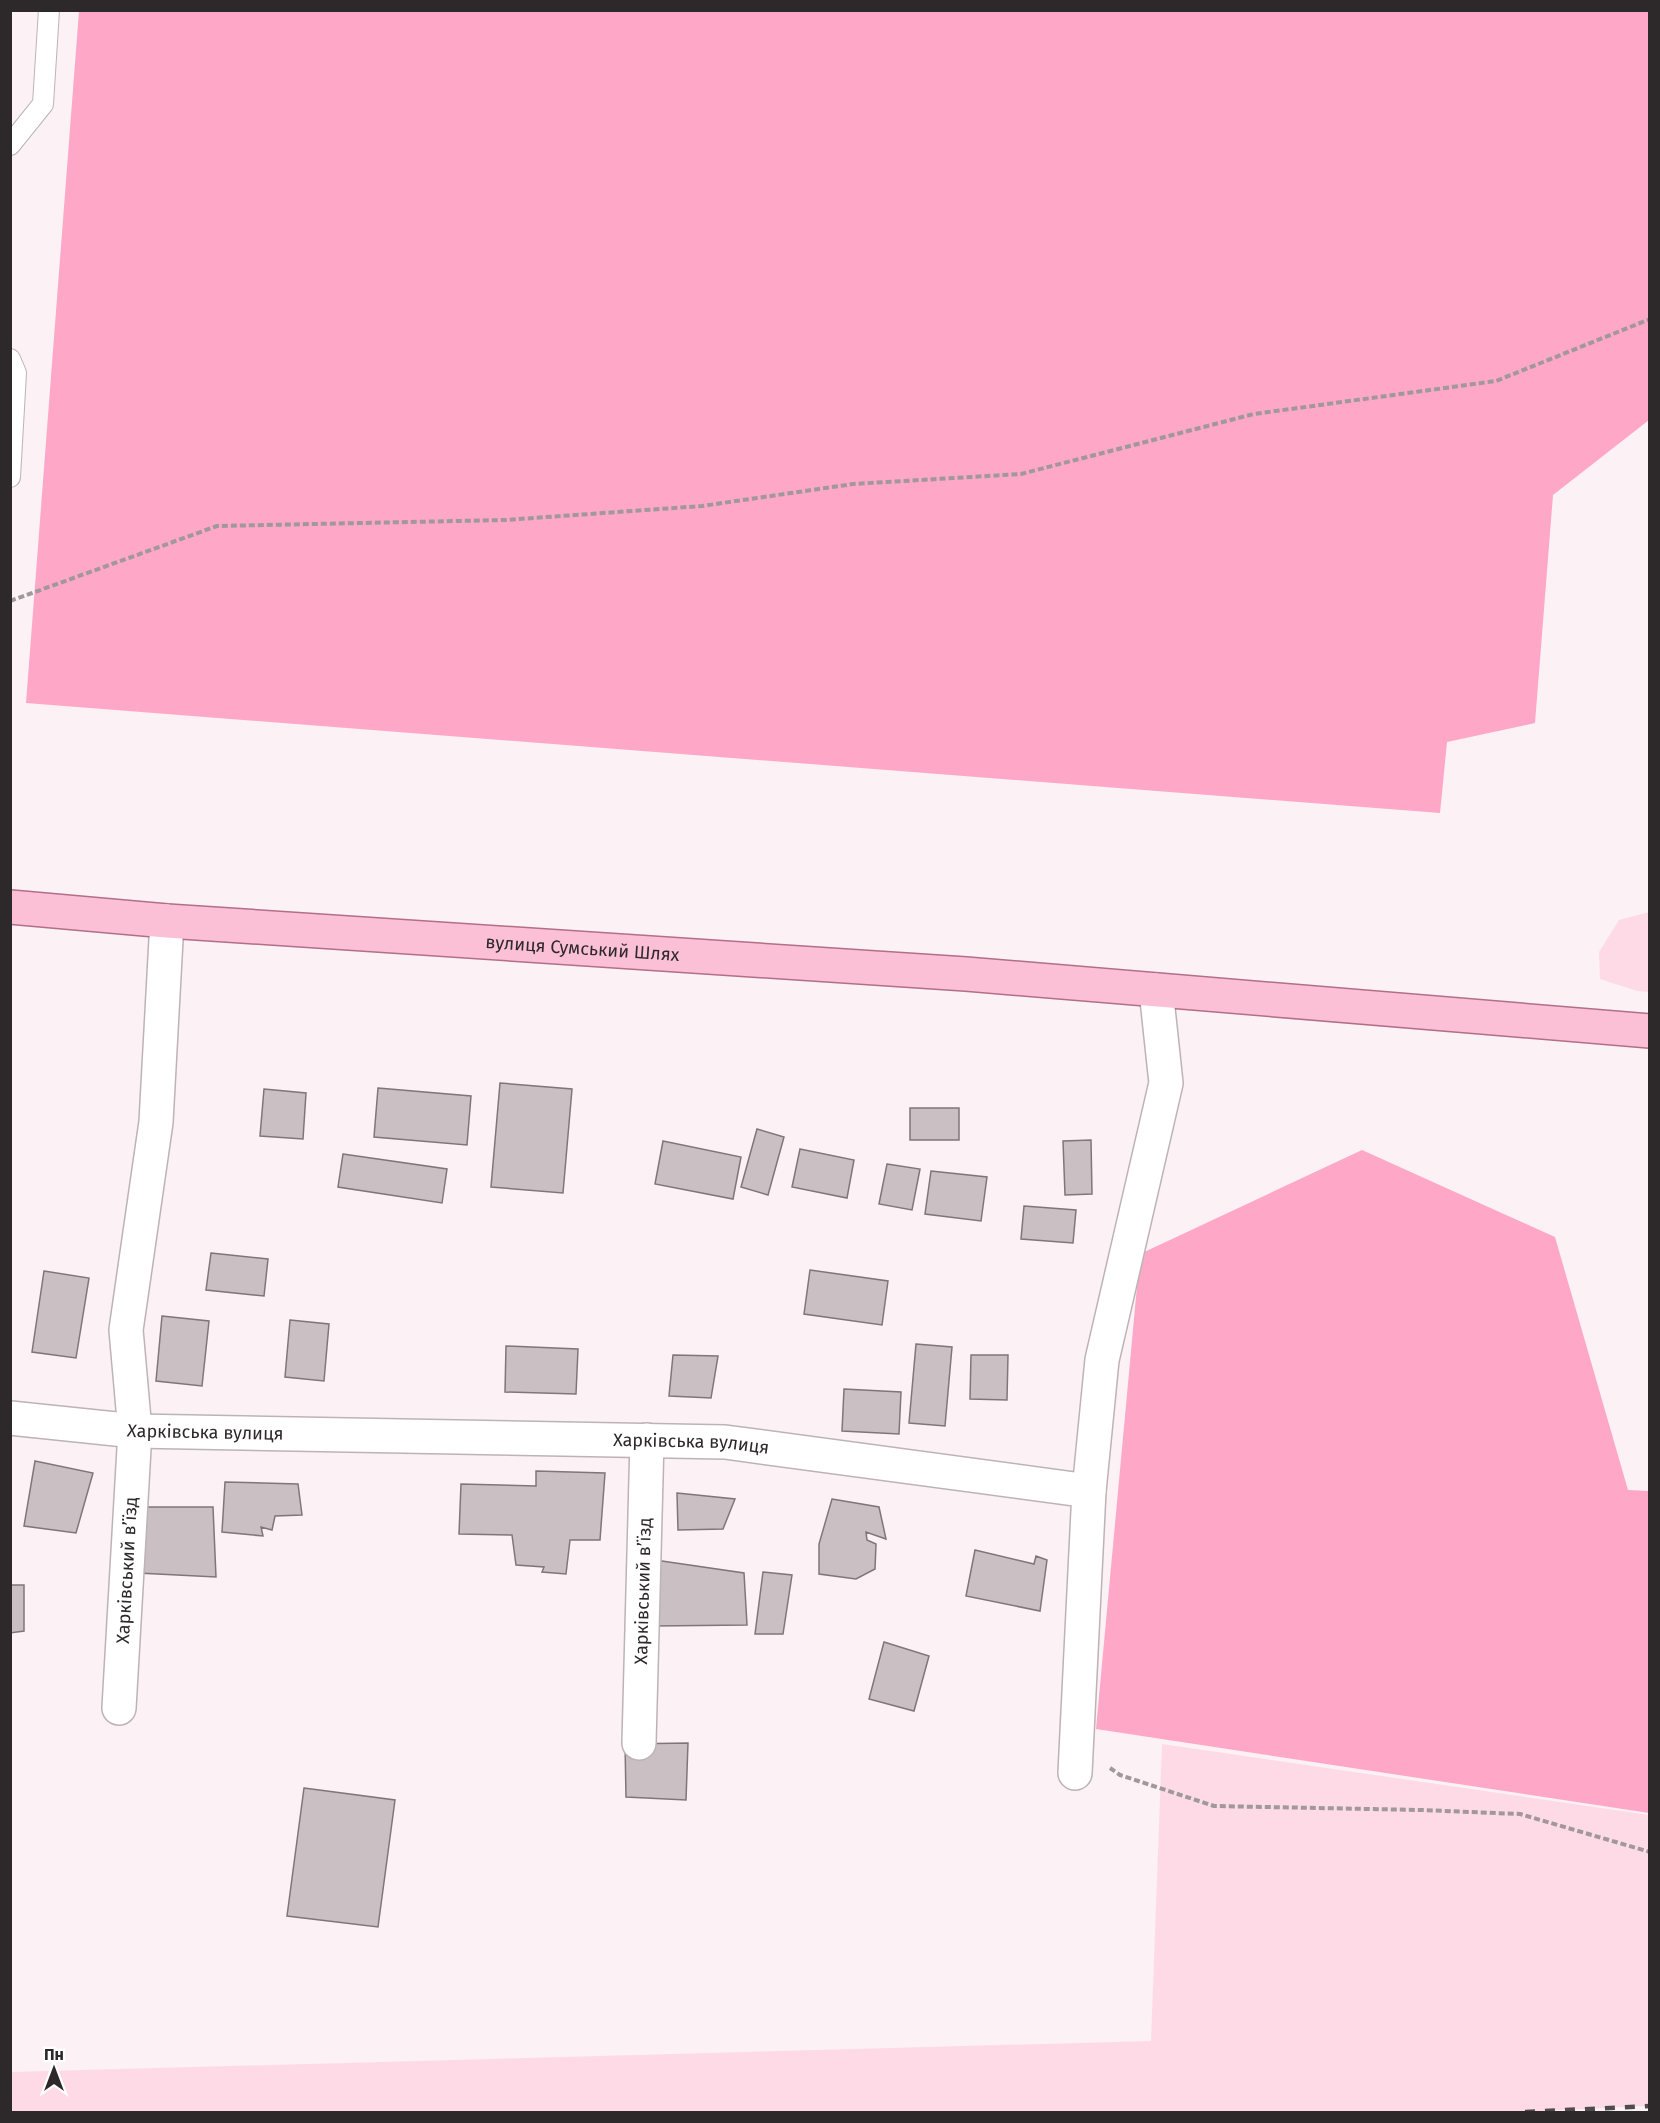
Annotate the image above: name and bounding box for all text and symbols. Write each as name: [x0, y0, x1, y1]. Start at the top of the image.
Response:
street label: вулиця Сумський Шлях: [485, 931, 680, 966]
street label: Харківська вулиця: [126, 1419, 284, 1445]
street label: Харківська вулиця: [613, 1429, 770, 1459]
street label: Харківський в’їзд: [112, 1496, 142, 1644]
street label: Харківський в’їзд: [630, 1517, 656, 1665]
north arrow: [24, 2039, 84, 2099]
text: Пн: [44, 2045, 64, 2064]

